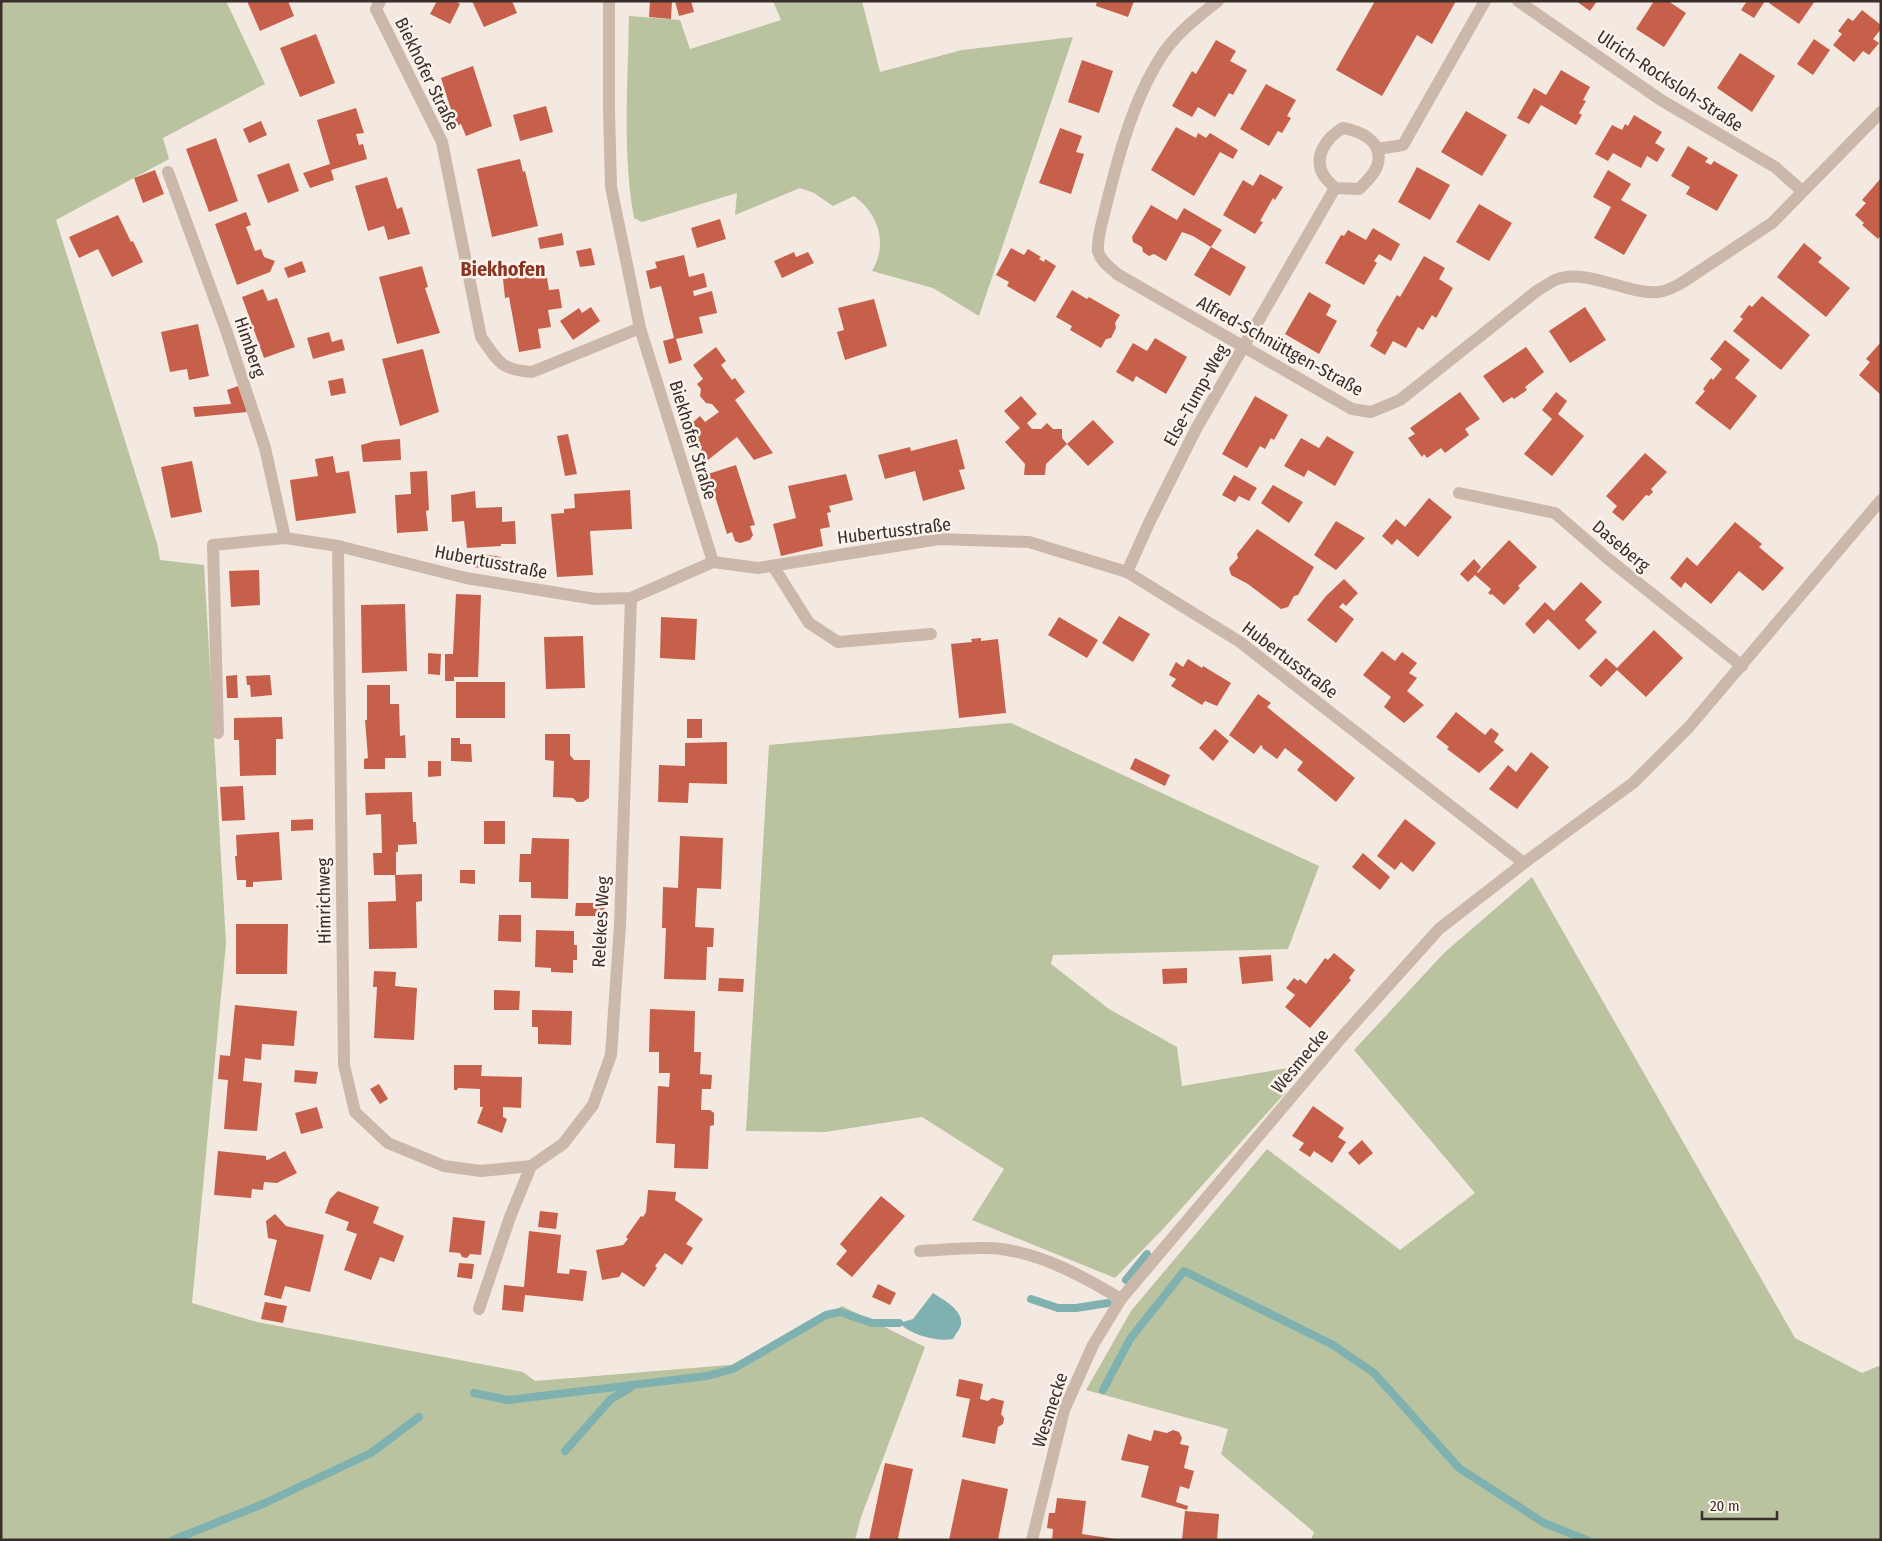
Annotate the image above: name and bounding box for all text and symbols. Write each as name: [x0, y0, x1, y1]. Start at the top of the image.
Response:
street label: Biekhofer Straße: [390, 14, 464, 134]
street label: Ulrich-Rocksloh-Straße: [1593, 25, 1747, 137]
district label: Biekhofen: [461, 257, 545, 281]
street label: Alfred-Schnüttgen-Straße: [1193, 291, 1367, 401]
street label: Himberg: [229, 314, 271, 381]
street label: Else-Tump-Weg: [1159, 340, 1233, 450]
street label: Biekhofer Straße: [664, 378, 722, 502]
street label: Hubertusstraße: [836, 513, 952, 549]
street label: Daseberg: [1588, 516, 1655, 577]
street label: Hubertusstraße: [433, 540, 549, 584]
street label: Hubertusstraße: [1238, 617, 1342, 703]
street label: Himrichweg: [312, 857, 336, 944]
street label: Relekes Weg: [588, 875, 614, 968]
street label: Wesmecke: [1267, 1024, 1333, 1098]
street label: Wesmecke: [1028, 1370, 1072, 1450]
scale bar: [1702, 1488, 1777, 1520]
text: 20 m: [1710, 1497, 1740, 1515]

